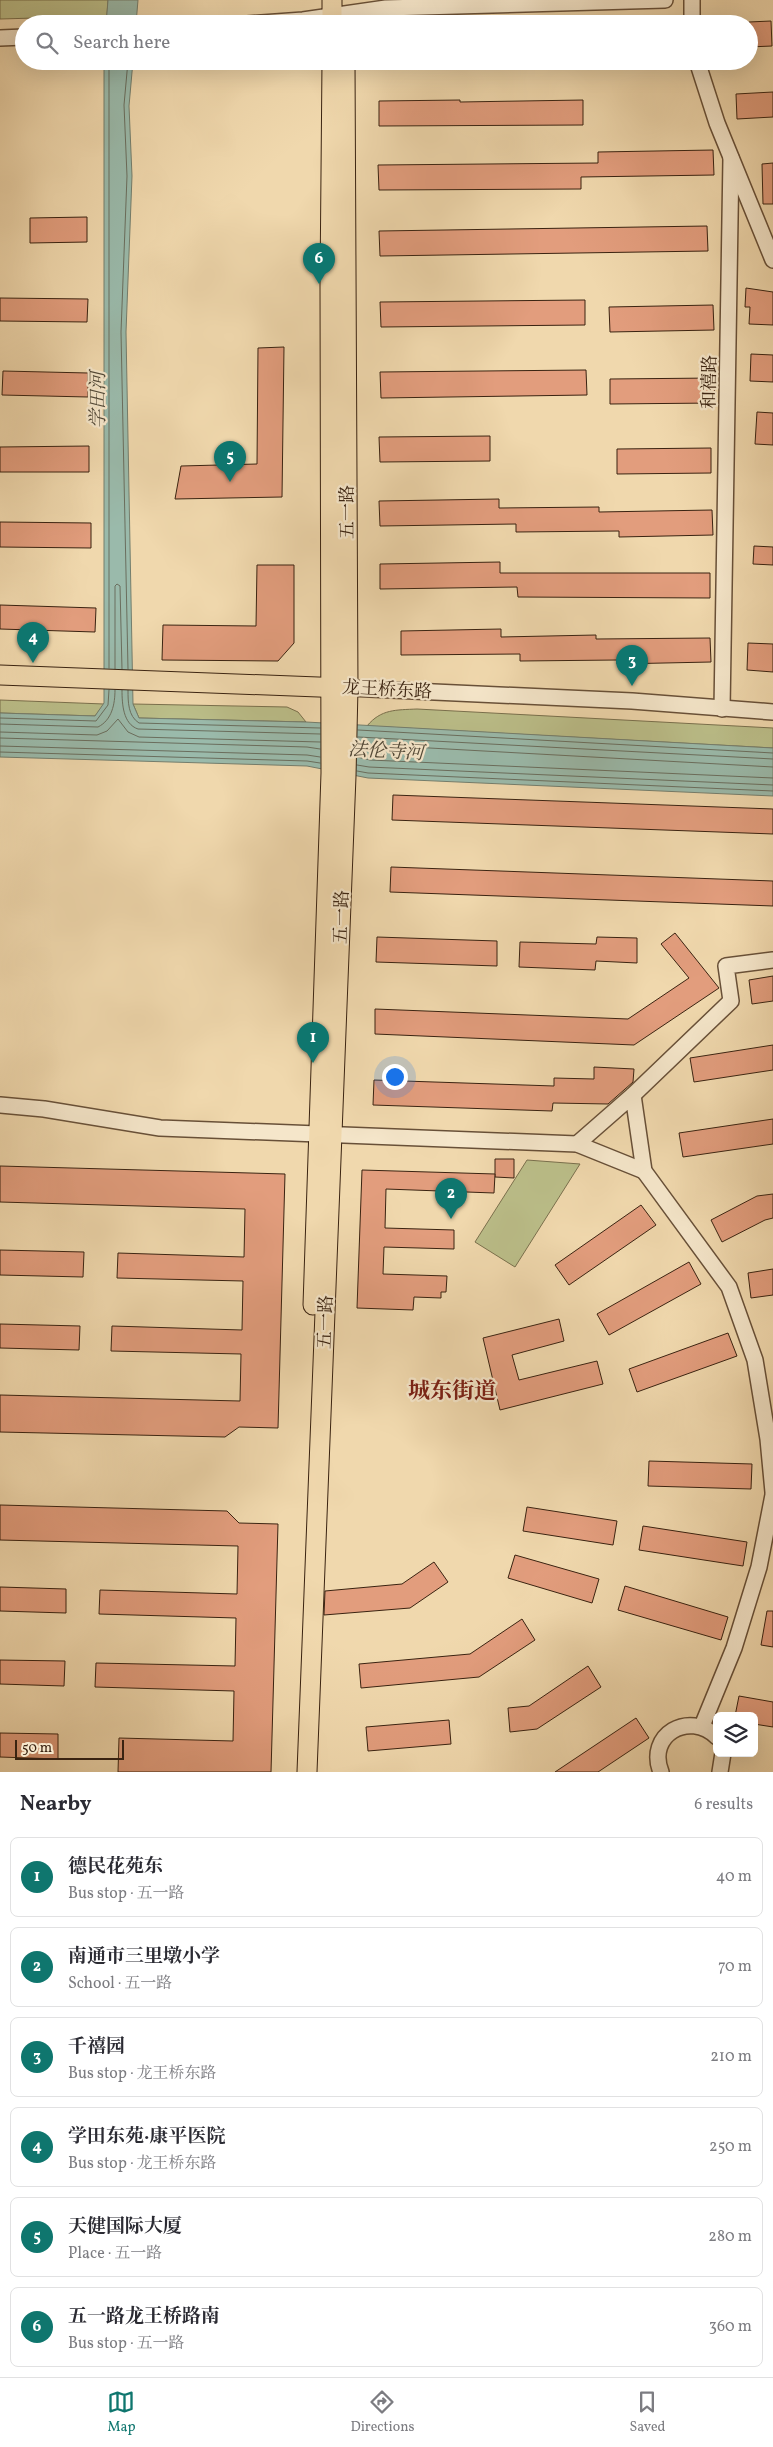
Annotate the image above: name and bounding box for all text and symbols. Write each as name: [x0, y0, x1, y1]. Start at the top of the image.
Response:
search box: [15, 15, 758, 70]
icon: search: [33, 29, 61, 57]
text: Search here: [73, 30, 170, 56]
pin: 6: [303, 243, 335, 284]
street label: 和禧路: [698, 355, 723, 409]
water label: 学田河: [86, 369, 112, 429]
pin: 5: [214, 441, 246, 482]
street label: 五一路: [336, 485, 361, 539]
pin: 4: [17, 622, 49, 663]
pin: 3: [616, 645, 648, 686]
street label: 龙王桥东路: [341, 676, 433, 705]
water label: 法伦寺河: [347, 737, 428, 767]
street label: 五一路: [329, 890, 356, 944]
pin: 1: [297, 1022, 329, 1063]
your location: [382, 1064, 408, 1090]
pin: 2: [435, 1178, 467, 1219]
street label: 五一路: [313, 1295, 340, 1349]
district label: 城东街道: [408, 1377, 496, 1408]
map controls: [713, 1712, 758, 1757]
button: layers: [713, 1712, 758, 1757]
scale bar: [15, 1737, 124, 1760]
text: 50 m: [22, 1739, 52, 1758]
text: Nearby: [20, 1790, 91, 1819]
text: 6 results: [694, 1794, 753, 1816]
text: 德民花苑东: [68, 1854, 163, 1880]
text: 1: [34, 1866, 40, 1888]
text: 40 m: [716, 1866, 752, 1888]
text: Bus stop · 五一路: [68, 1883, 185, 1905]
text: 南通市三里墩小学: [68, 1944, 220, 1970]
text: 2: [33, 1956, 41, 1978]
text: 70 m: [718, 1956, 752, 1978]
text: School · 五一路: [68, 1973, 172, 1995]
text: 千禧园: [68, 2034, 125, 2060]
text: 3: [33, 2046, 41, 2068]
text: 210 m: [710, 2046, 752, 2068]
text: Bus stop · 龙王桥东路: [68, 2063, 217, 2085]
text: 学田东苑·康平医院: [68, 2124, 225, 2150]
text: 4: [32, 2136, 42, 2158]
text: 250 m: [709, 2136, 752, 2158]
text: Bus stop · 龙王桥东路: [68, 2153, 217, 2175]
text: 天健国际大厦: [68, 2214, 182, 2240]
text: 5: [33, 2226, 41, 2248]
text: 280 m: [708, 2226, 752, 2248]
text: Place · 五一路: [68, 2243, 162, 2265]
text: 五一路龙王桥路南: [68, 2304, 220, 2330]
text: 6: [33, 2316, 41, 2338]
text: 360 m: [709, 2316, 752, 2338]
text: Bus stop · 五一路: [68, 2333, 185, 2355]
tab: Map: [107, 2388, 135, 2437]
tab: Directions: [350, 2388, 415, 2437]
tab: Saved: [629, 2388, 666, 2437]

